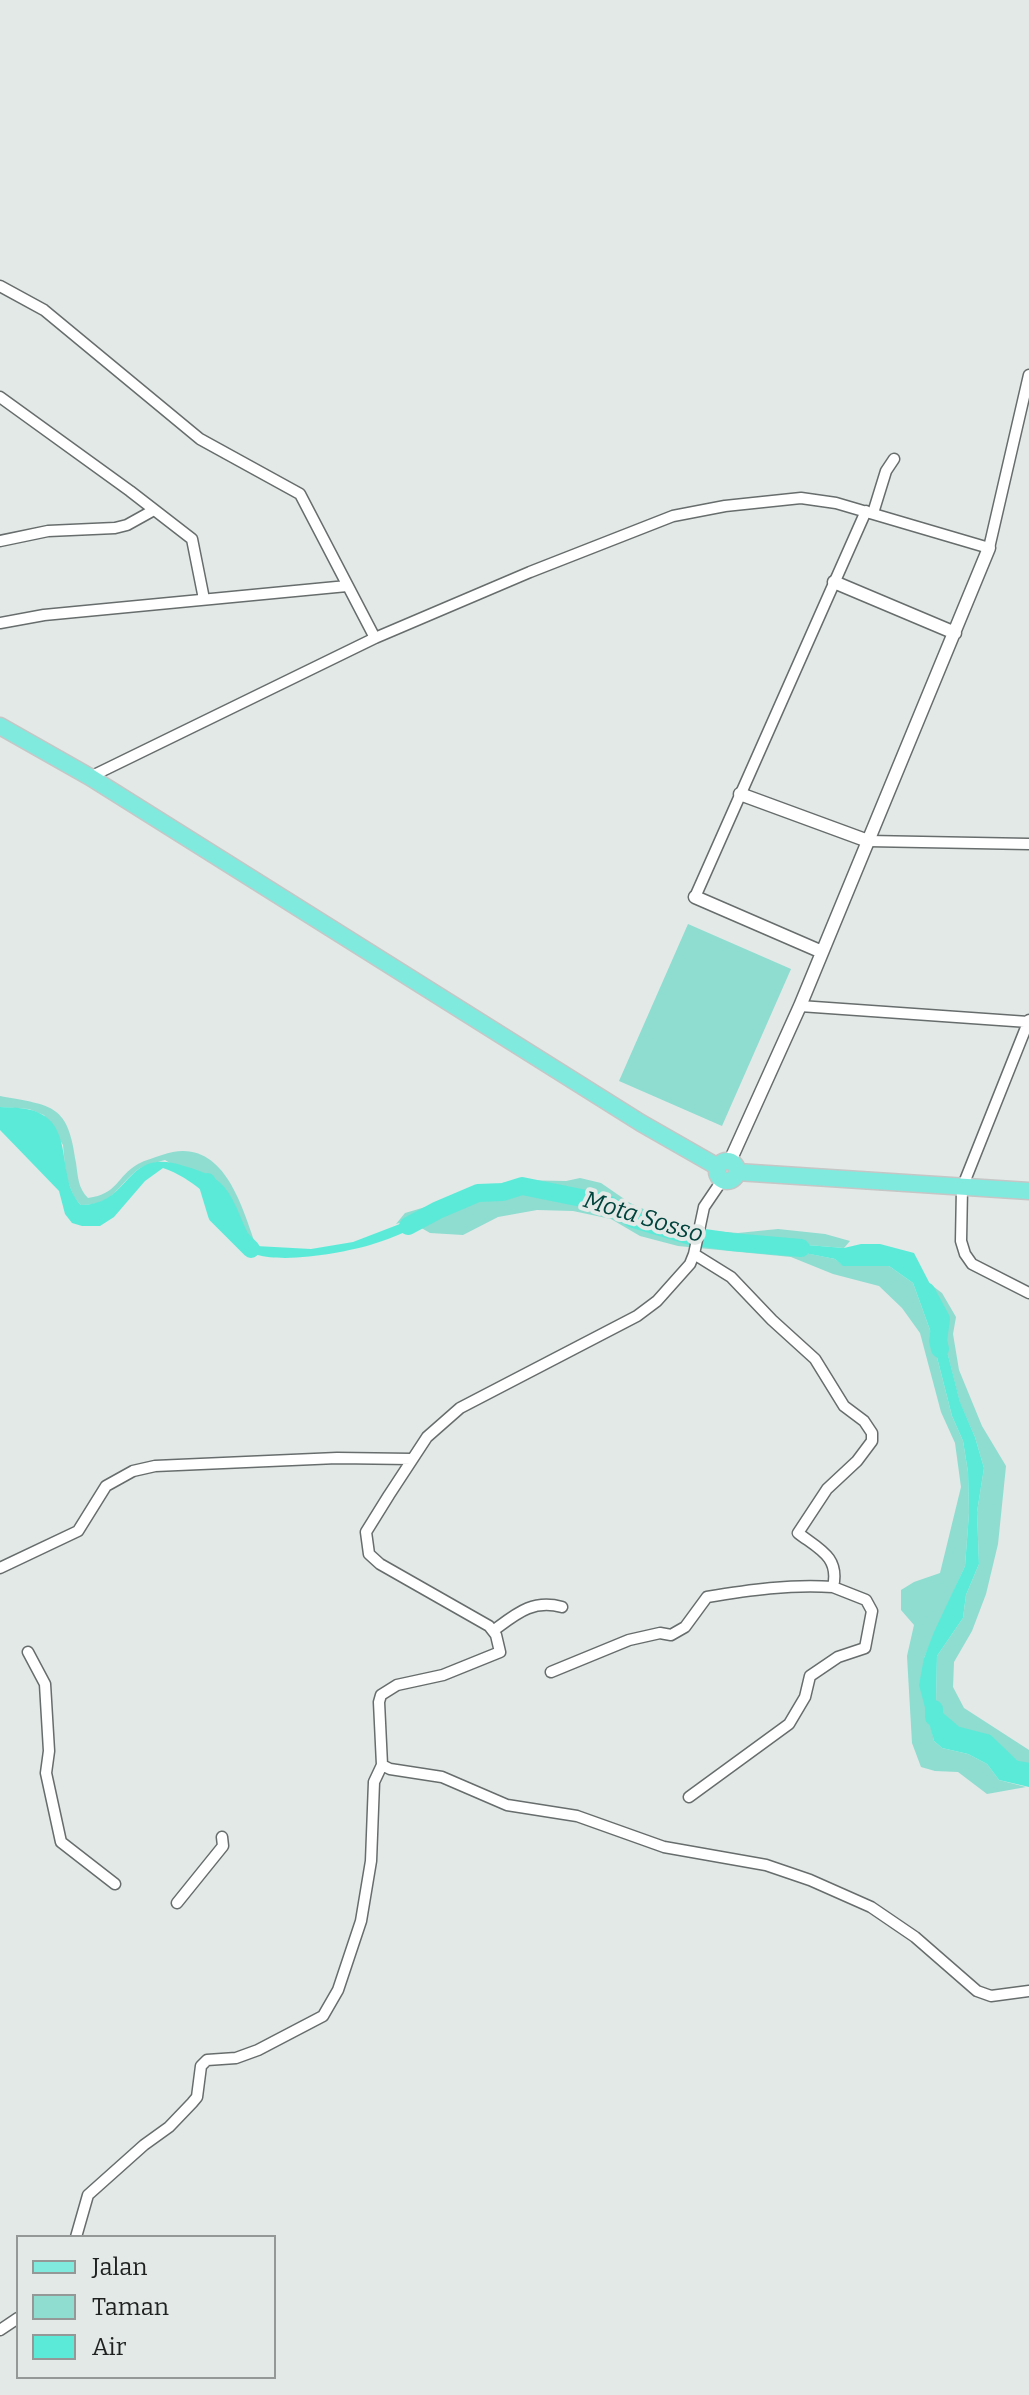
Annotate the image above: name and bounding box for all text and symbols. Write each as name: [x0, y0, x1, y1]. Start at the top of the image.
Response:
water label: Mota Sosso: [580, 1186, 706, 1250]
legend: [16, 2235, 276, 2379]
text: Jalan: [92, 2253, 147, 2281]
text: Taman: [92, 2293, 169, 2321]
text: Air: [92, 2333, 126, 2361]

